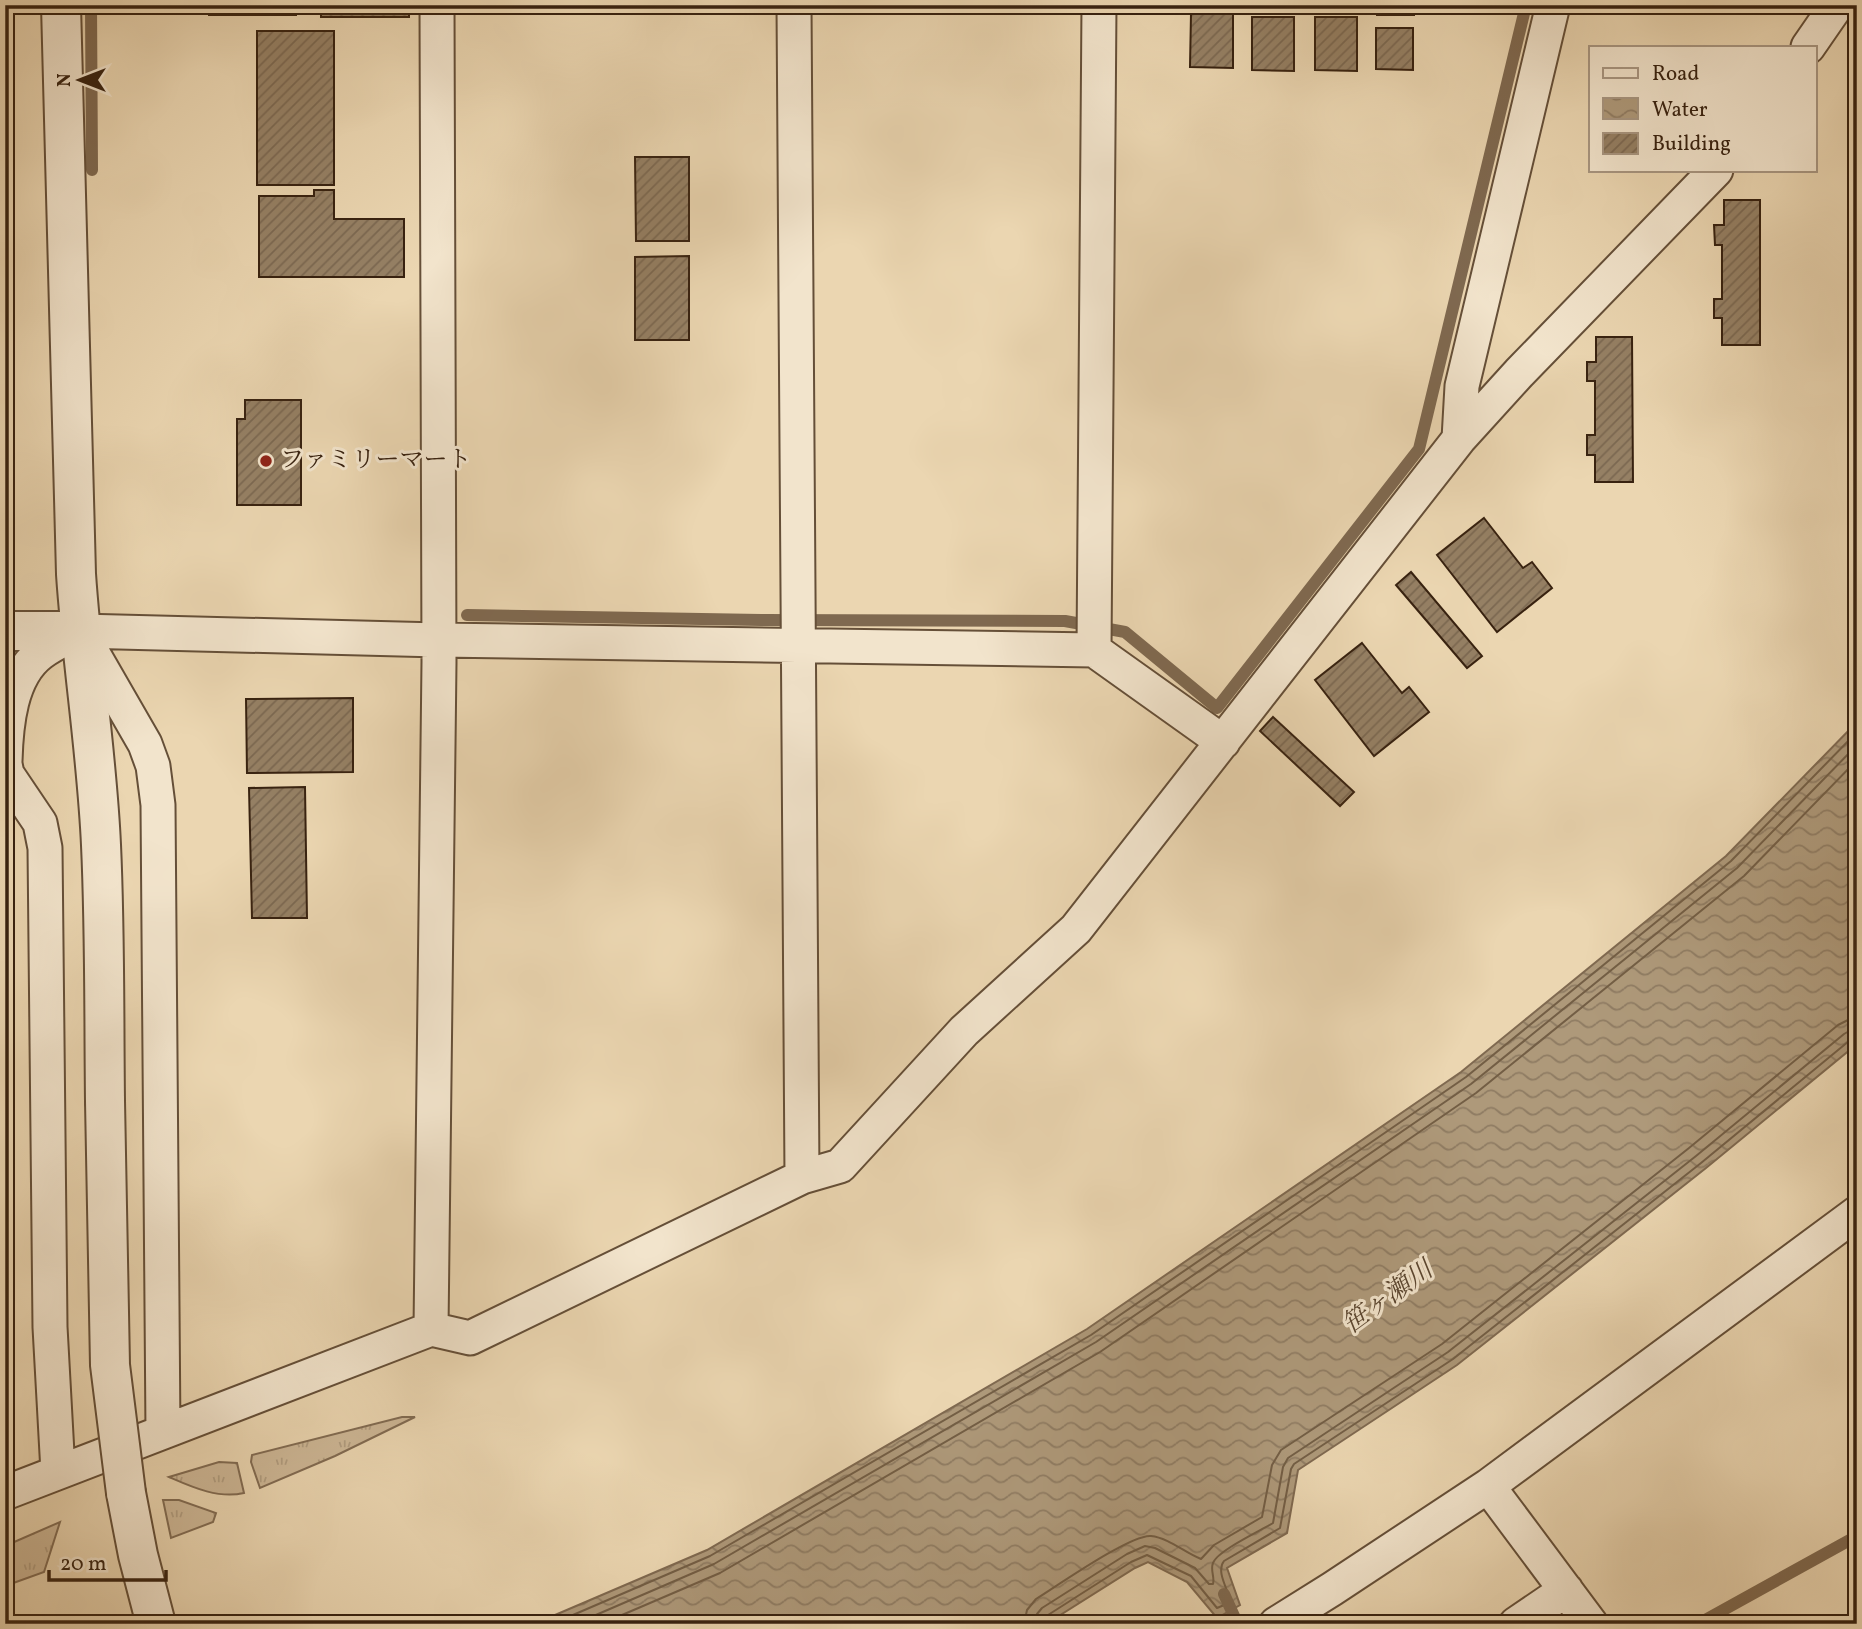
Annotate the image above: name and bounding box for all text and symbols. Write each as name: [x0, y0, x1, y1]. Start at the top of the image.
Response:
north arrow: [46, 46, 116, 116]
legend: [1589, 46, 1816, 172]
text: Road: [1652, 60, 1699, 89]
text: N: [52, 73, 78, 87]
text: Water: [1652, 96, 1708, 125]
text: Building: [1652, 130, 1731, 159]
place label: ファミリーマート: [280, 444, 472, 478]
marker: ファミリーマート: [258, 453, 274, 469]
water label: 笹ヶ瀬川: [1335, 1251, 1443, 1343]
scale bar: [49, 1538, 166, 1582]
text: 20 m: [60, 1550, 106, 1579]

